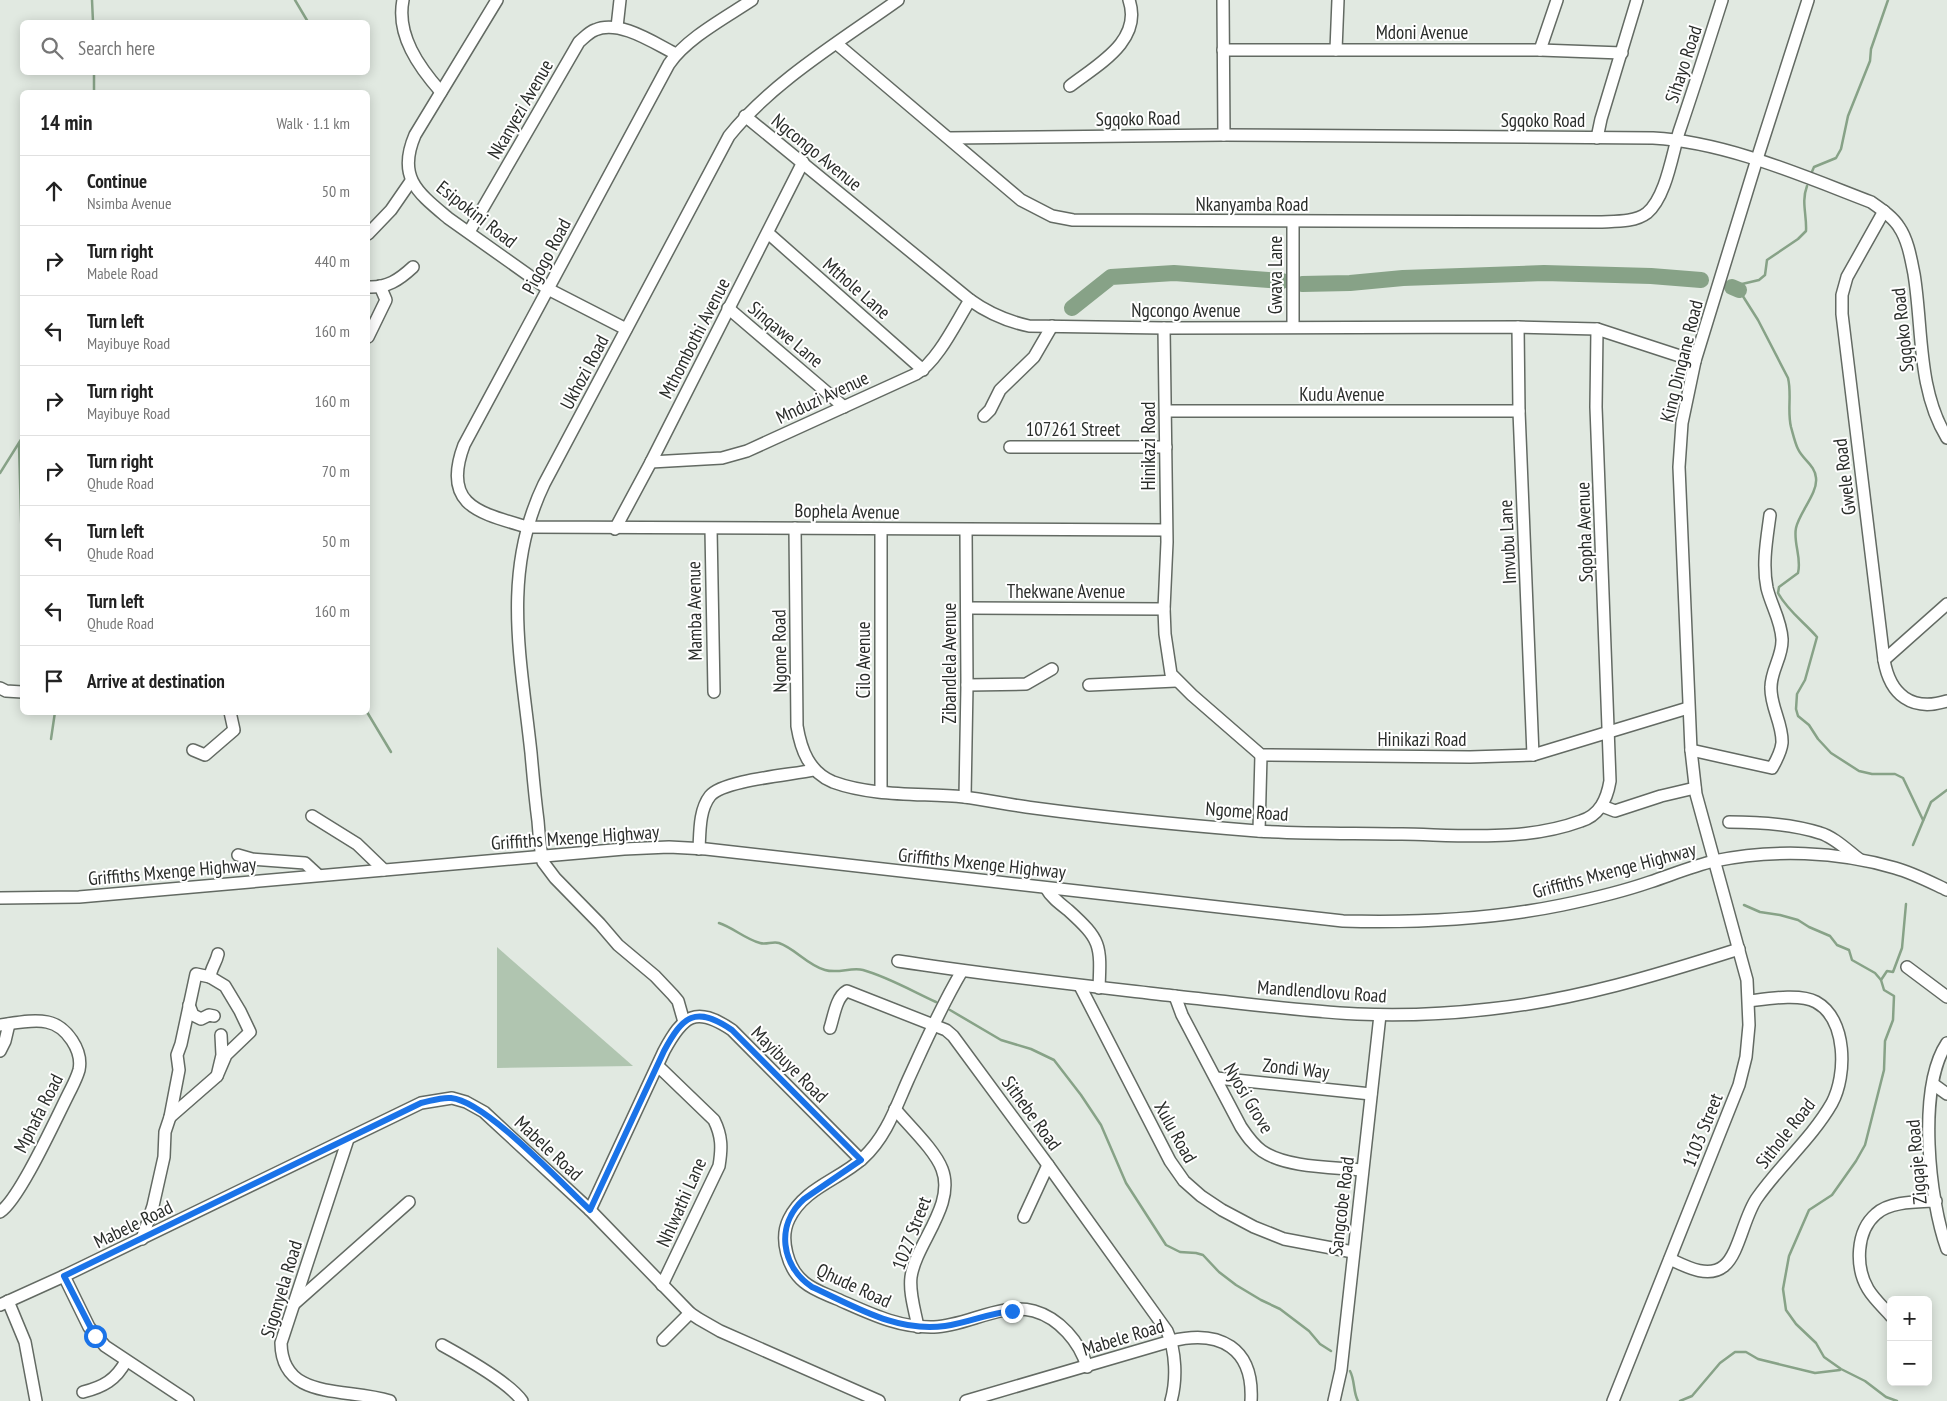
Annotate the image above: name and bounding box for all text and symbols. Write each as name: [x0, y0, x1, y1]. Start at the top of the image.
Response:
search box: [20, 20, 370, 75]
street label: Mdoni Avenue: [1376, 20, 1468, 44]
street label: Sihayo Road: [1659, 22, 1707, 106]
icon: search: [38, 34, 66, 62]
text: Search here: [78, 36, 155, 60]
street label: Nkanyezi Avenue: [482, 55, 558, 163]
street label: Sgqoko Road: [1096, 105, 1180, 131]
street label: Ngcongo Avenue: [767, 108, 867, 196]
street label: Sgqoko Road: [1501, 108, 1585, 132]
text: 14 min: [40, 109, 92, 136]
text: Walk · 1.1 km: [276, 113, 350, 133]
text: Continue: [87, 169, 147, 193]
street label: Esipokini Road: [432, 175, 522, 253]
icon: ahead: [40, 177, 68, 205]
text: 50 m: [322, 181, 350, 201]
street label: Nkanyamba Road: [1196, 192, 1308, 216]
text: Nsimba Avenue: [87, 193, 172, 213]
street label: Pigogo Road: [516, 214, 576, 298]
street label: Gwava Lane: [1263, 236, 1287, 314]
text: Turn right: [87, 239, 153, 263]
icon: right: [40, 247, 68, 275]
text: 440 m: [315, 251, 350, 271]
street label: Mthole Lane: [818, 252, 896, 324]
text: Mabele Road: [87, 263, 158, 283]
street label: Mthombothi Avenue: [653, 274, 735, 402]
street label: Sgqoko Road: [1886, 287, 1918, 373]
street label: Sinqawe Lane: [744, 296, 829, 372]
street label: King Dingane Road: [1654, 297, 1708, 425]
street label: Ngcongo Avenue: [1131, 298, 1241, 322]
text: Turn left: [87, 309, 144, 333]
icon: left: [40, 317, 68, 345]
text: 160 m: [315, 321, 350, 341]
street label: Ukhozi Road: [554, 331, 614, 413]
text: Mayibuye Road: [87, 333, 170, 353]
street label: Mnduzi Avenue: [772, 365, 872, 429]
text: Turn right: [87, 379, 153, 403]
street label: Kudu Avenue: [1299, 382, 1385, 406]
icon: right: [40, 387, 68, 415]
text: 160 m: [315, 391, 350, 411]
street label: Hinikazi Road: [1136, 401, 1160, 491]
text: Mayibuye Road: [87, 403, 170, 423]
street label: 107261 Street: [1026, 417, 1121, 441]
street label: Gwele Road: [1827, 437, 1861, 517]
text: Turn right: [87, 449, 153, 473]
icon: right: [40, 457, 68, 485]
text: 70 m: [322, 461, 350, 481]
text: Qhude Road: [87, 473, 154, 493]
street label: Sqopha Avenue: [1570, 481, 1598, 583]
street label: Bophela Avenue: [794, 498, 900, 524]
street label: Imvubu Lane: [1493, 499, 1521, 585]
text: Turn left: [87, 519, 144, 543]
icon: left: [40, 527, 68, 555]
text: 50 m: [322, 531, 350, 551]
text: Qhude Road: [87, 543, 154, 563]
street label: Mamba Avenue: [681, 561, 707, 661]
street label: Thekwane Avenue: [1007, 579, 1125, 603]
text: Turn left: [87, 589, 144, 613]
icon: left: [40, 597, 68, 625]
text: 160 m: [315, 601, 350, 621]
street label: Zibandlela Avenue: [937, 602, 961, 723]
street label: Ngome Road: [766, 609, 792, 693]
text: Qhude Road: [87, 613, 154, 633]
street label: Cilo Avenue: [851, 621, 875, 699]
icon: arrive: [40, 667, 68, 695]
text: Arrive at destination: [87, 669, 225, 693]
street label: Hinikazi Road: [1377, 727, 1467, 751]
street label: Ngome Road: [1205, 796, 1289, 826]
street label: Griffiths Mxenge Highway: [490, 819, 661, 855]
street label: Griffiths Mxenge Highway: [1529, 836, 1699, 903]
street label: Griffiths Mxenge Highway: [897, 842, 1068, 884]
street label: Griffiths Mxenge Highway: [87, 852, 258, 890]
street label: Mandlendlovu Road: [1257, 975, 1387, 1007]
street label: Mayibuye Road: [747, 1021, 833, 1107]
street label: Zondi Way: [1261, 1053, 1331, 1084]
street label: Nyosi Grove: [1219, 1058, 1279, 1138]
street label: Mphafa Road: [8, 1070, 68, 1156]
street label: Sithebe Road: [997, 1071, 1067, 1155]
street label: 1103 Street: [1676, 1089, 1728, 1170]
street label: Sithole Road: [1750, 1093, 1820, 1173]
street label: Xulu Road: [1149, 1097, 1203, 1167]
street label: Mabele Road: [510, 1110, 588, 1186]
street label: Zigqaje Road: [1900, 1119, 1932, 1205]
street label: Nhlwathi Lane: [651, 1154, 711, 1250]
street label: Sangcobe Road: [1323, 1155, 1359, 1257]
street label: 1027 Street: [886, 1192, 936, 1273]
street label: Mabele Road: [90, 1195, 176, 1253]
street label: Sigonyela Road: [255, 1237, 307, 1341]
street label: Qhude Road: [813, 1257, 895, 1313]
map controls: [1887, 1296, 1932, 1386]
button: +: [1887, 1296, 1932, 1341]
route end: [1001, 1300, 1024, 1323]
street label: Mabele Road: [1079, 1313, 1167, 1361]
route start: [84, 1325, 107, 1348]
button: −: [1887, 1341, 1932, 1386]

